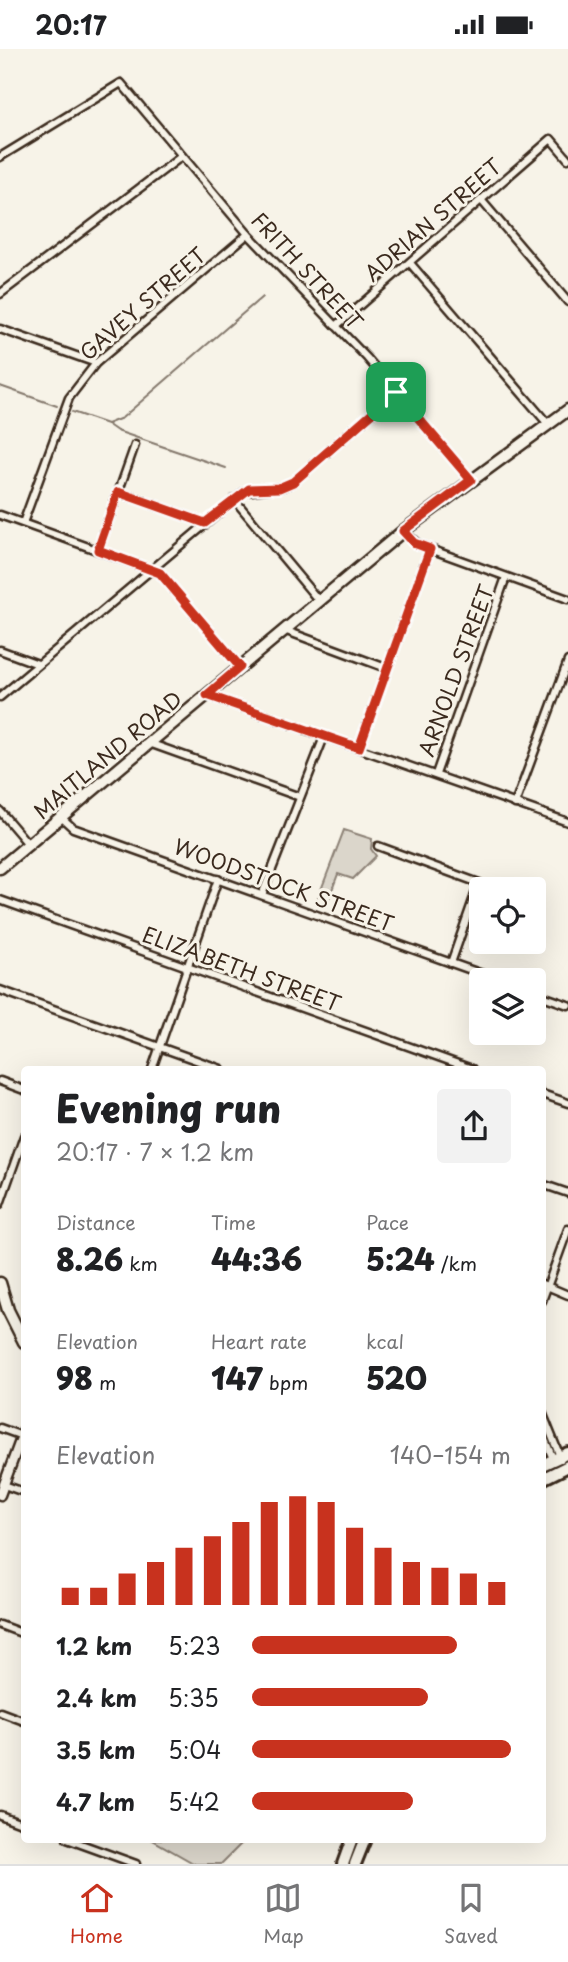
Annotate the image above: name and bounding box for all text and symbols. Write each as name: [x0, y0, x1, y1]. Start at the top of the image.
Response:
text: 20:17: [35, 5, 107, 44]
street label: ADRIAN STREET: [356, 150, 508, 288]
street label: FRITH STREET: [245, 204, 372, 336]
street label: GAVEY STREET: [72, 239, 212, 367]
pin: [366, 362, 426, 422]
icon: arrive: [377, 373, 415, 411]
street label: ARNOLD STREET: [409, 579, 501, 760]
street label: MAITLAND ROAD: [26, 682, 188, 826]
street label: WOODSTOCK STREET: [170, 829, 398, 939]
map controls: [469, 877, 546, 1045]
button: locate: [469, 877, 546, 954]
street label: ELIZABETH STREET: [138, 917, 346, 1019]
button: layers: [469, 968, 546, 1045]
text: Evening run: [56, 1079, 281, 1136]
button: share: [437, 1089, 511, 1163]
text: 20:17 · 7 × 1.2 km: [56, 1134, 254, 1169]
text: Distance: [56, 1208, 136, 1236]
text: Time: [211, 1208, 256, 1236]
text: Pace: [366, 1208, 409, 1236]
text: 8.26: [56, 1236, 123, 1281]
text: 44:36: [211, 1236, 302, 1281]
text: 5:24: [366, 1236, 435, 1281]
text: km: [123, 1249, 158, 1277]
text: /km: [435, 1249, 477, 1277]
text: Elevation: [56, 1327, 138, 1355]
text: Heart rate: [211, 1327, 307, 1355]
text: kcal: [366, 1327, 404, 1355]
text: 98: [56, 1355, 93, 1400]
text: 147: [211, 1355, 263, 1400]
text: 520: [366, 1355, 427, 1400]
text: m: [93, 1368, 116, 1396]
text: bpm: [263, 1368, 308, 1396]
text: Elevation: [56, 1437, 155, 1472]
text: 140–154 m: [390, 1437, 511, 1472]
text: 1.2 km: [56, 1628, 132, 1663]
text: 5:23: [168, 1628, 221, 1663]
text: 2.4 km: [56, 1680, 137, 1715]
text: 5:35: [168, 1680, 219, 1715]
text: 3.5 km: [56, 1732, 136, 1767]
text: 5:04: [168, 1732, 221, 1767]
text: 4.7 km: [56, 1784, 135, 1819]
text: 5:42: [168, 1784, 220, 1819]
tab: Home: [70, 1879, 123, 1949]
tab: Map: [263, 1879, 304, 1949]
tab: Saved: [444, 1879, 498, 1949]

